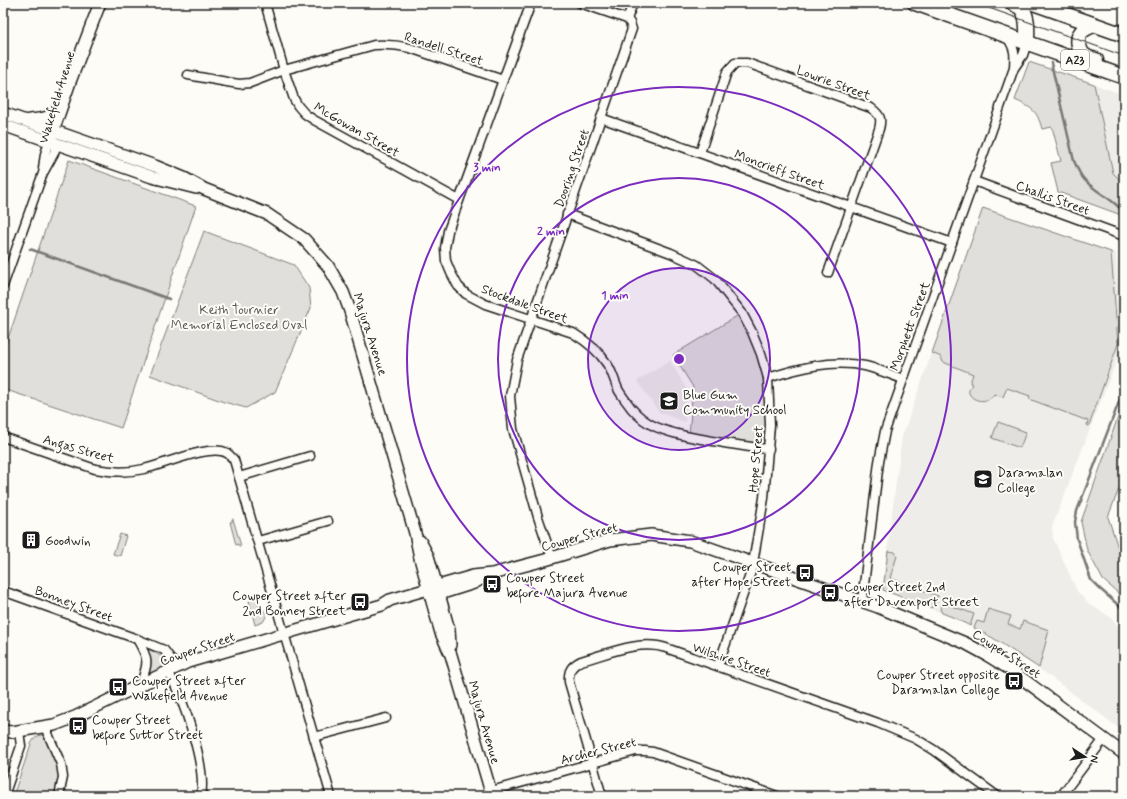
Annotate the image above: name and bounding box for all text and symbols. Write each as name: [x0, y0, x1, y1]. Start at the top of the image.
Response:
street label: Randell Street: [402, 29, 485, 70]
street label: Wakefield Avenue: [35, 49, 80, 146]
road number: A23: [1061, 50, 1089, 70]
street label: Lowrie Street: [794, 62, 873, 105]
street label: McGowan Street: [310, 99, 402, 162]
street label: Dooring Street: [551, 127, 594, 210]
street label: Moncrieff Street: [732, 146, 827, 195]
text: 3 min: [473, 160, 501, 176]
street label: Challis Street: [1013, 177, 1092, 220]
text: 2 min: [537, 224, 565, 240]
street label: Morphett Street: [886, 279, 935, 374]
street label: Stockdale Street: [479, 281, 571, 328]
text: 1 min: [601, 288, 629, 304]
street label: Majura Avenue: [348, 291, 391, 378]
park label: Keith Tournier Memorial Enclosed Oval: [171, 302, 307, 334]
centre of rings: [672, 352, 686, 366]
place label: Blue Gum Community School: [683, 387, 786, 419]
school or university icon: Blue Gum Community School: [658, 390, 680, 412]
street label: Hope Street: [745, 425, 768, 493]
street label: Angas Street: [40, 431, 117, 470]
place label: Daramalan College: [997, 465, 1063, 497]
school or university icon: Daramalan College: [972, 468, 994, 490]
street label: Cowper Street: [539, 519, 620, 556]
building icon: Goodwin: [20, 529, 42, 551]
place label: Goodwin: [45, 533, 90, 550]
place label: Cowper Street after Hope Street: [691, 559, 791, 591]
bus stop icon: Cowper Street after Hope Street: [794, 562, 816, 584]
place label: Cowper Street before Majura Avenue: [506, 570, 628, 604]
bus stop icon: Cowper Street before Majura Avenue: [481, 573, 503, 595]
place label: Cowper Street 2nd after Davenport Street: [844, 579, 979, 611]
bus stop icon: Cowper Street 2nd after Davenport Street: [819, 582, 841, 604]
street label: Bonney Street: [32, 583, 115, 626]
place label: Cowper Street after 2nd Bonney Street: [232, 588, 347, 620]
bus stop icon: Cowper Street after 2nd Bonney Street: [349, 591, 371, 613]
street label: Cowper Street: [969, 626, 1044, 683]
street label: Cowper Street: [158, 629, 237, 670]
street label: Wilshire Street: [690, 639, 773, 682]
place label: Cowper Street opposite Daramalan College: [876, 667, 1000, 700]
bus stop icon: Cowper Street opposite Daramalan College: [1003, 670, 1025, 692]
place label: Cowper Street after Wakefield Avenue: [132, 673, 246, 705]
bus stop icon: Cowper Street after Wakefield Avenue: [107, 676, 129, 698]
street label: Majura Avenue: [464, 679, 504, 766]
place label: Cowper Street before Suttor Street: [92, 712, 203, 746]
bus stop icon: Cowper Street before Suttor Street: [67, 715, 89, 737]
street label: Archer Street: [559, 734, 638, 769]
north arrow: [1065, 737, 1105, 777]
text: N: [1086, 754, 1101, 764]

